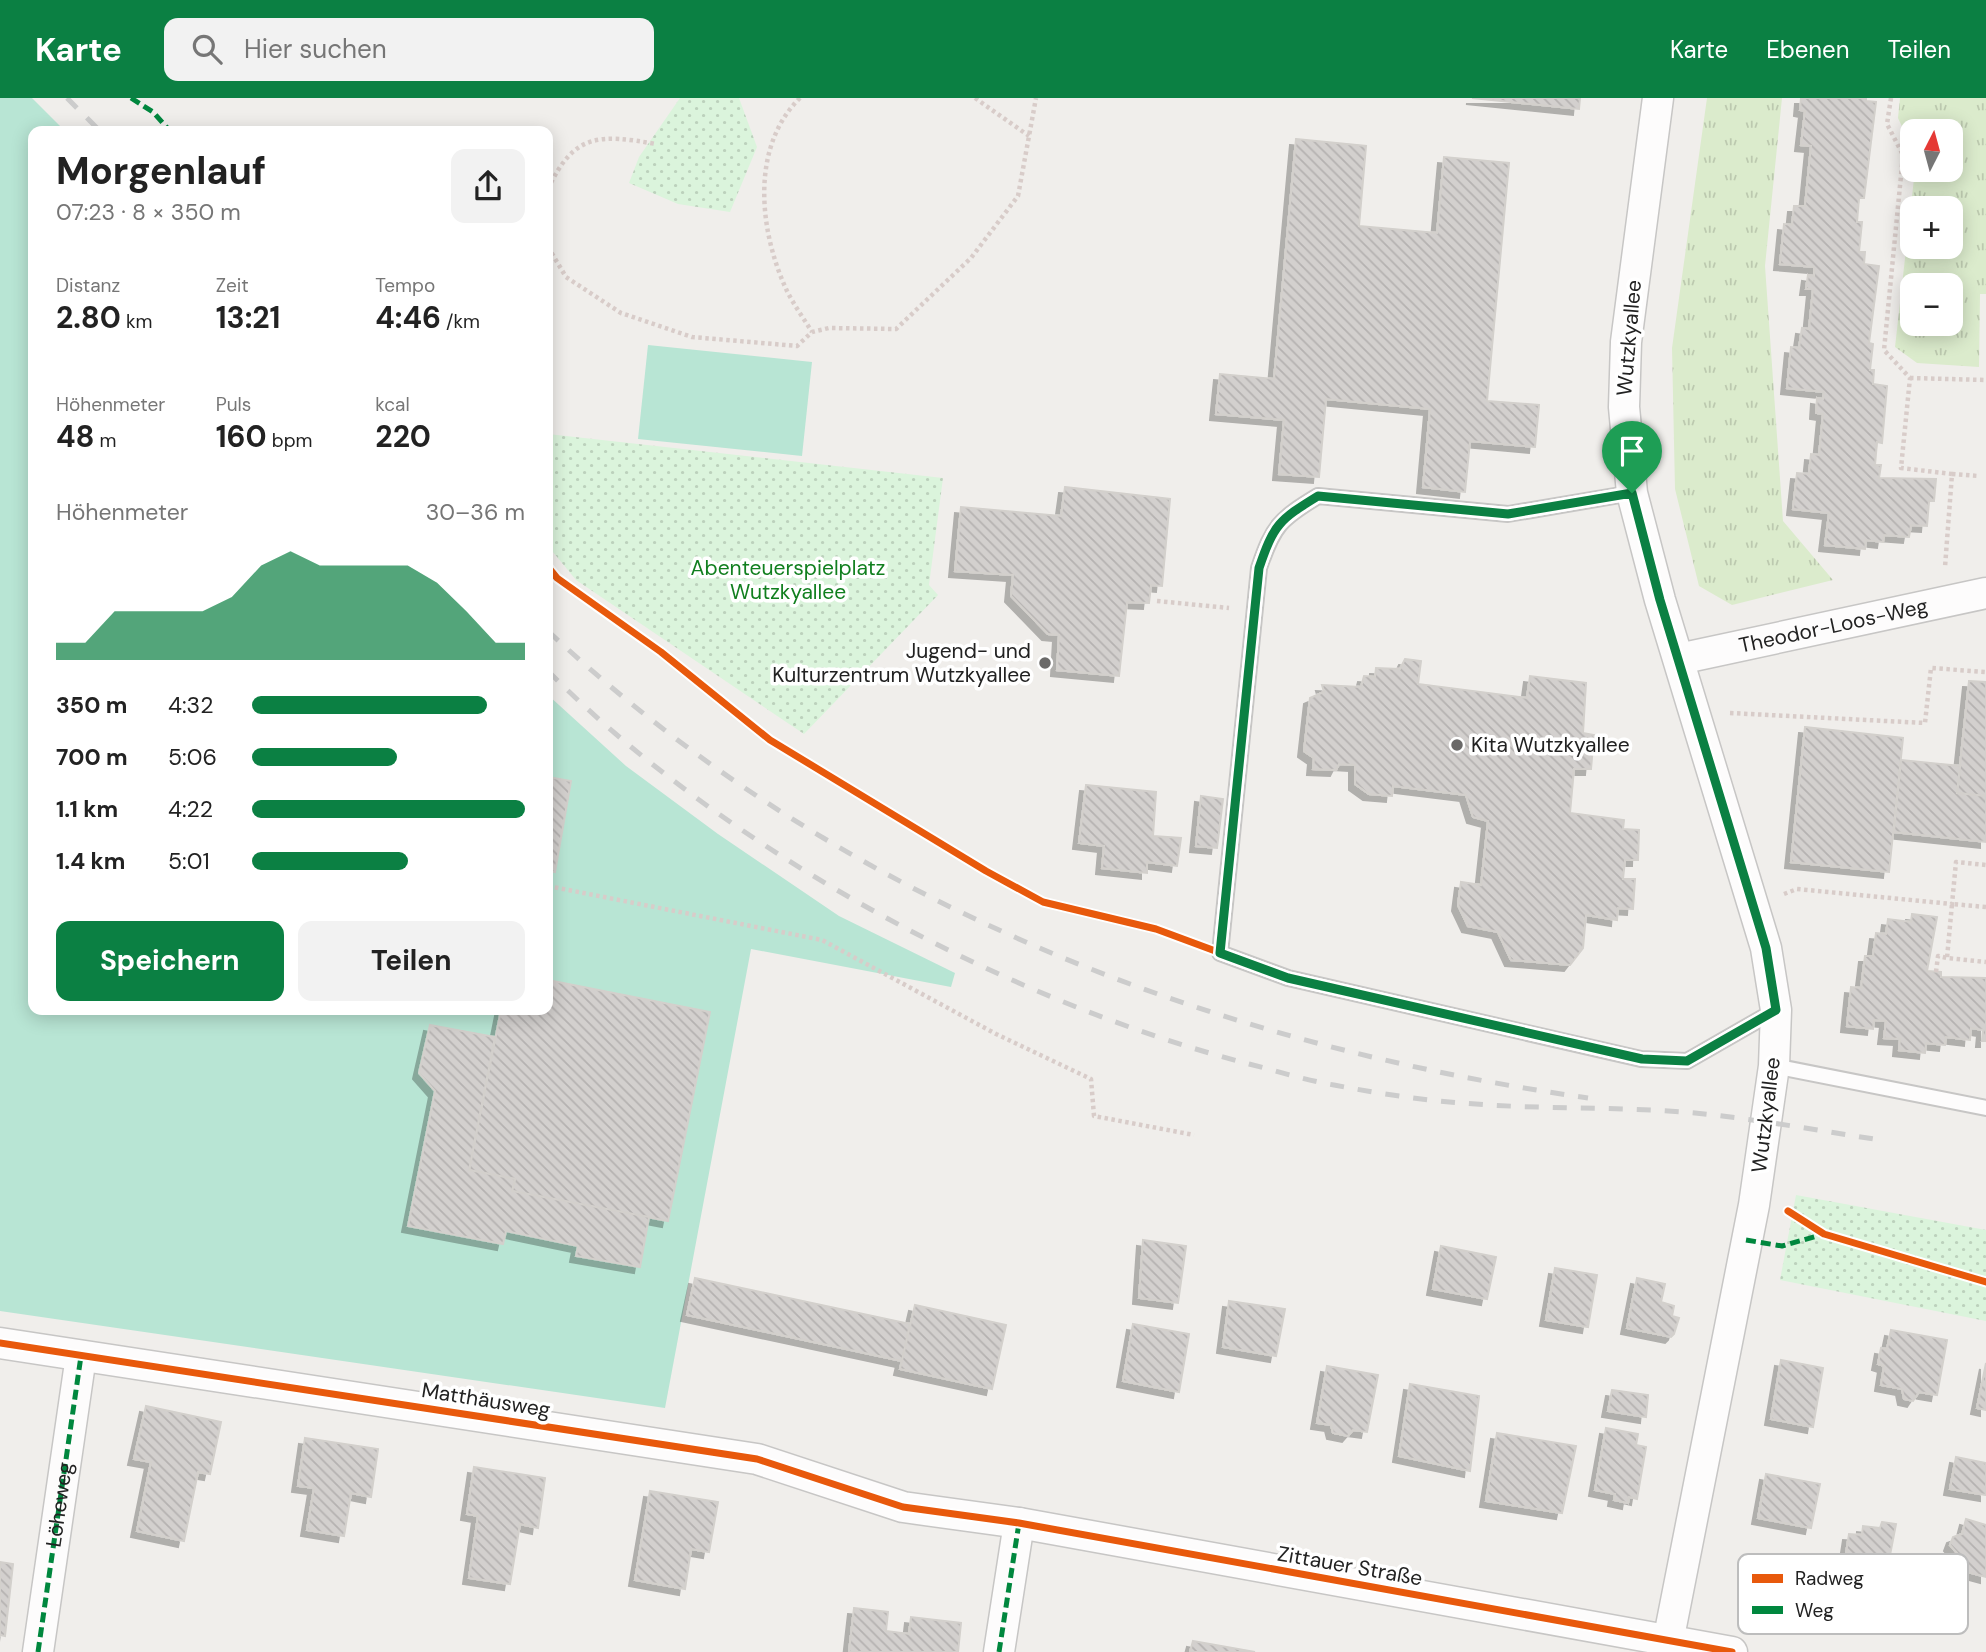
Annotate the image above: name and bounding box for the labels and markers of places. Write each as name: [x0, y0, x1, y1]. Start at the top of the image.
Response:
pin: [1602, 421, 1662, 493]
place label: Jugend- und Kulturzentrum Wutzkyallee: [772, 637, 1031, 689]
marker: Jugend- und Kulturzentrum Wutzkyallee: [1037, 655, 1053, 671]
place label: Kita Wutzkyallee: [1471, 731, 1630, 759]
marker: Kita Wutzkyallee: [1449, 737, 1465, 753]

